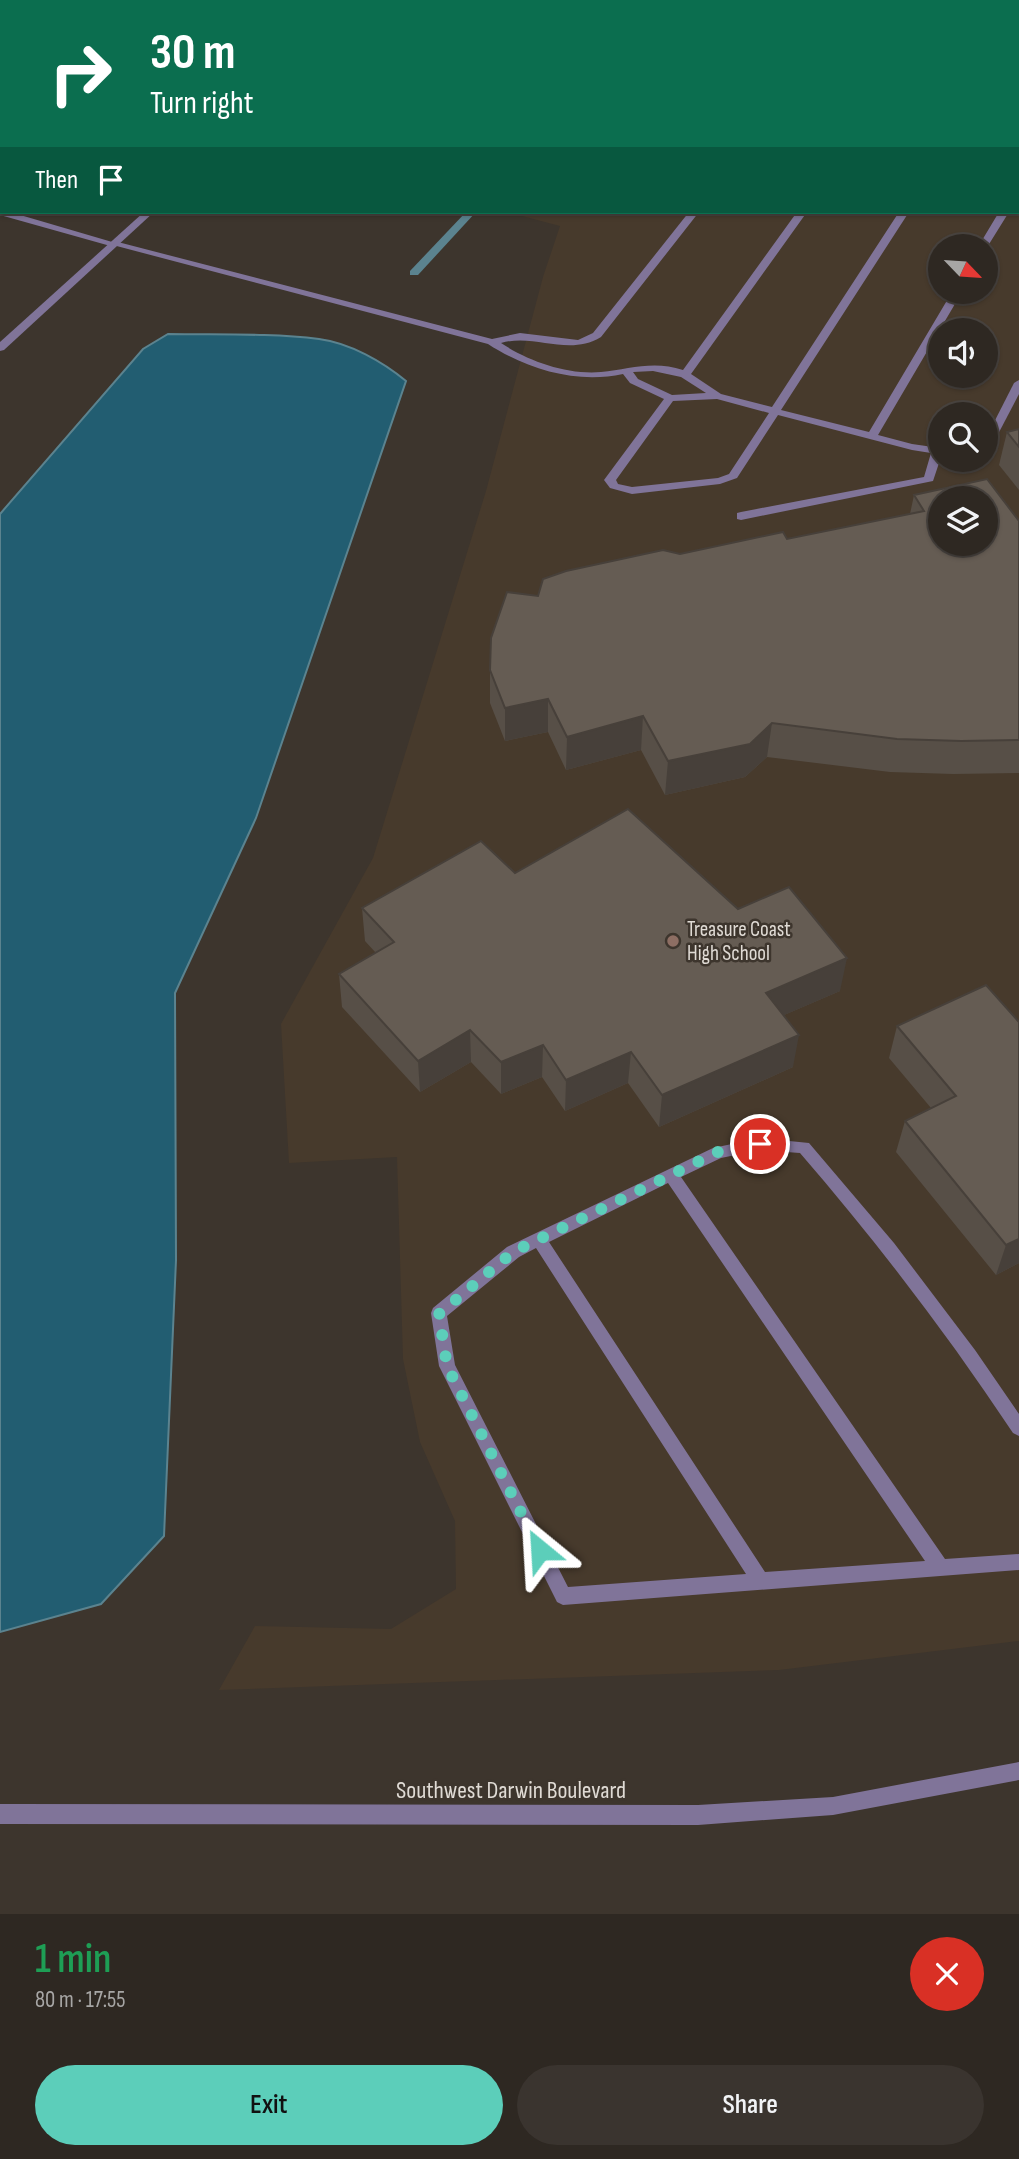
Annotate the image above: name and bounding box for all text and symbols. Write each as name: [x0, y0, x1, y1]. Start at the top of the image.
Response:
text: 30 m: [150, 24, 235, 83]
icon: right: [35, 28, 126, 119]
text: Turn right: [150, 84, 254, 123]
icon: arrive: [92, 161, 130, 199]
text: Then: [35, 165, 78, 196]
north arrow: [928, 234, 998, 304]
map controls: [928, 234, 998, 556]
button: sound: [928, 318, 998, 388]
button: search: [928, 402, 998, 472]
button: layers: [928, 486, 998, 556]
place label: Treasure Coast High School: [687, 917, 791, 966]
marker: Treasure Coast High School: [665, 933, 681, 949]
pin: [730, 1114, 790, 1174]
icon: arrive: [741, 1125, 779, 1163]
position arrow: [503, 1513, 577, 1587]
street label: Southwest Darwin Boulevard: [396, 1776, 626, 1805]
text: 1 min: [35, 1934, 111, 1985]
button: close: [910, 1937, 984, 2011]
text: 80 m · 17:55: [35, 1986, 125, 2014]
button: Exit: [35, 2065, 503, 2145]
button: Share: [517, 2065, 984, 2145]

